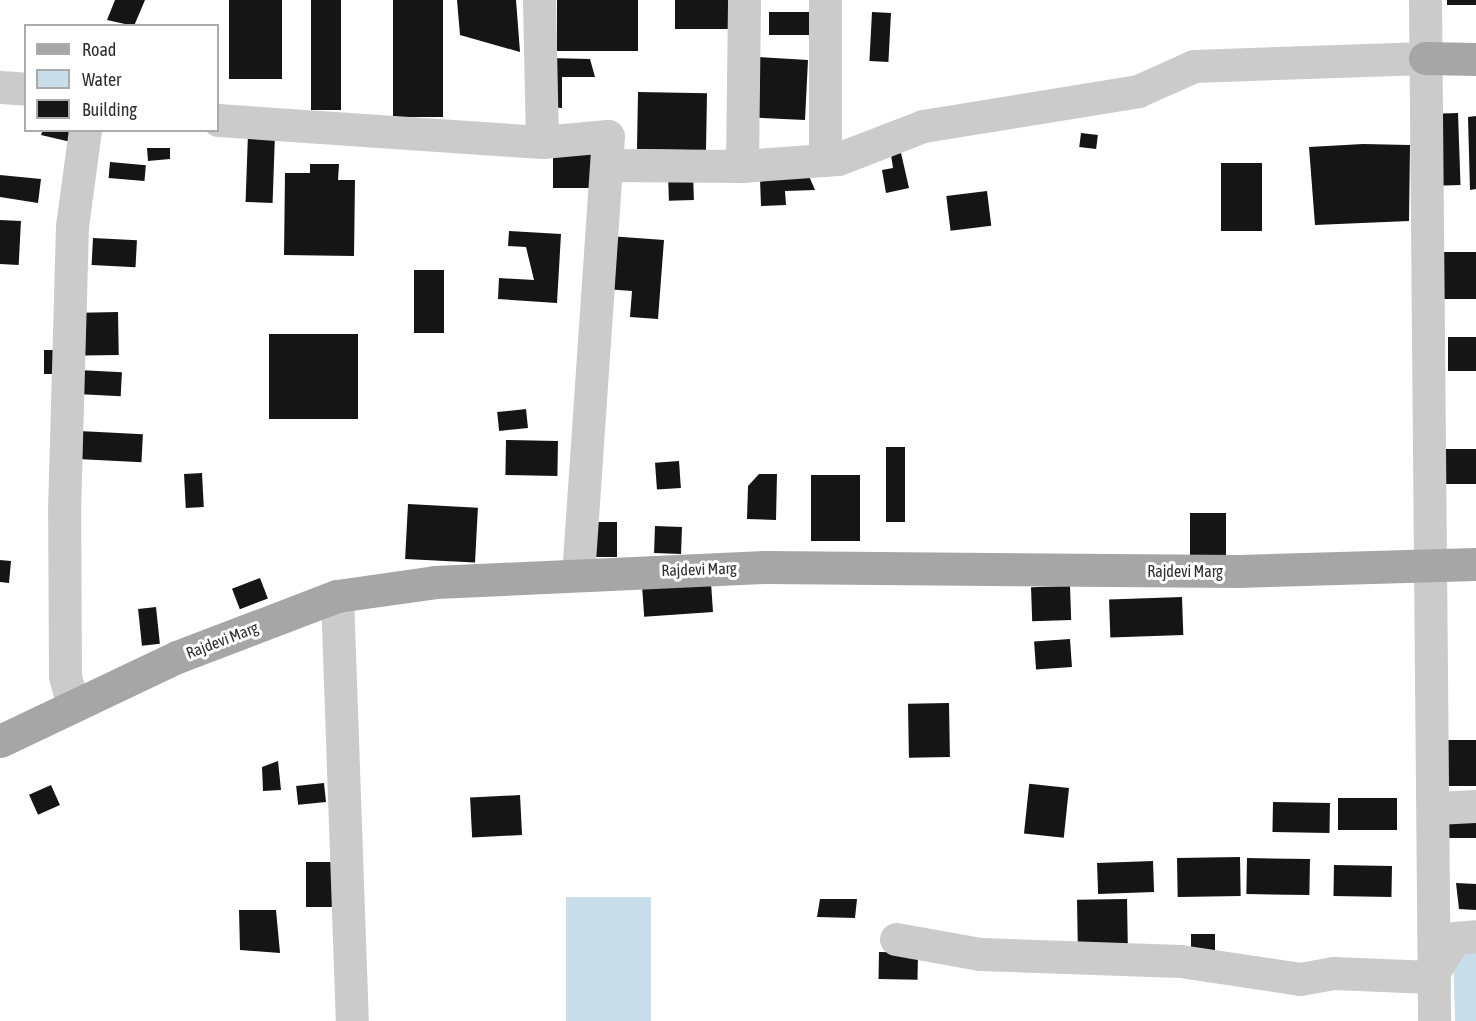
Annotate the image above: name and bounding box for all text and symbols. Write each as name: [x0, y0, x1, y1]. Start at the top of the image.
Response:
legend: [24, 24, 219, 132]
text: Road: [82, 39, 116, 60]
text: Water: [82, 69, 121, 90]
text: Building: [82, 99, 137, 120]
street label: Rajdevi Marg: [661, 558, 737, 580]
street label: Rajdevi Marg: [1147, 561, 1223, 581]
street label: Rajdevi Marg: [183, 617, 261, 663]

